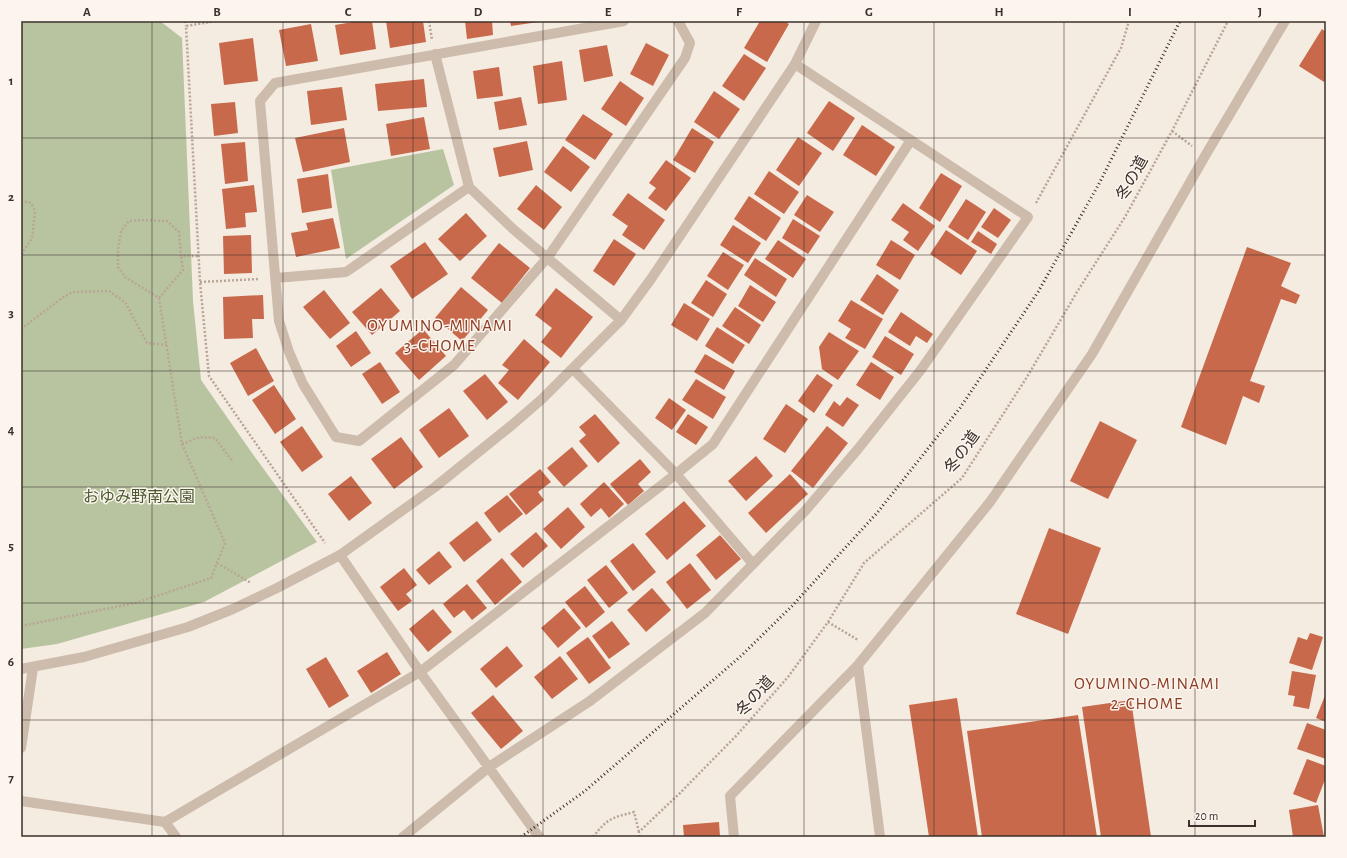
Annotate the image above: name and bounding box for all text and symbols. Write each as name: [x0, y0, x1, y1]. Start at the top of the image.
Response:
text: A: [83, 6, 91, 19]
text: B: [213, 6, 221, 19]
text: C: [345, 6, 352, 19]
text: D: [474, 6, 483, 19]
text: E: [605, 6, 612, 19]
text: F: [736, 6, 743, 19]
text: G: [865, 6, 873, 19]
text: H: [994, 6, 1004, 19]
text: I: [1128, 6, 1132, 19]
text: J: [1258, 6, 1262, 19]
text: 1: [9, 75, 13, 88]
street label: 冬の道: [1112, 153, 1151, 203]
text: 2: [8, 191, 14, 204]
text: 3: [8, 307, 14, 320]
district label: OYUMINO-MINAMI 3-CHOME: [367, 317, 513, 354]
text: 4: [8, 424, 15, 437]
street label: 冬の道: [941, 427, 982, 476]
park label: おゆみ野南公園: [83, 488, 195, 505]
text: 5: [8, 540, 14, 553]
text: 6: [8, 656, 14, 669]
street label: 冬の道: [732, 672, 777, 719]
district label: OYUMINO-MINAMI 2-CHOME: [1074, 675, 1220, 712]
text: 7: [8, 772, 14, 785]
scale bar: [1189, 802, 1255, 828]
text: 20 m: [1195, 810, 1218, 822]

